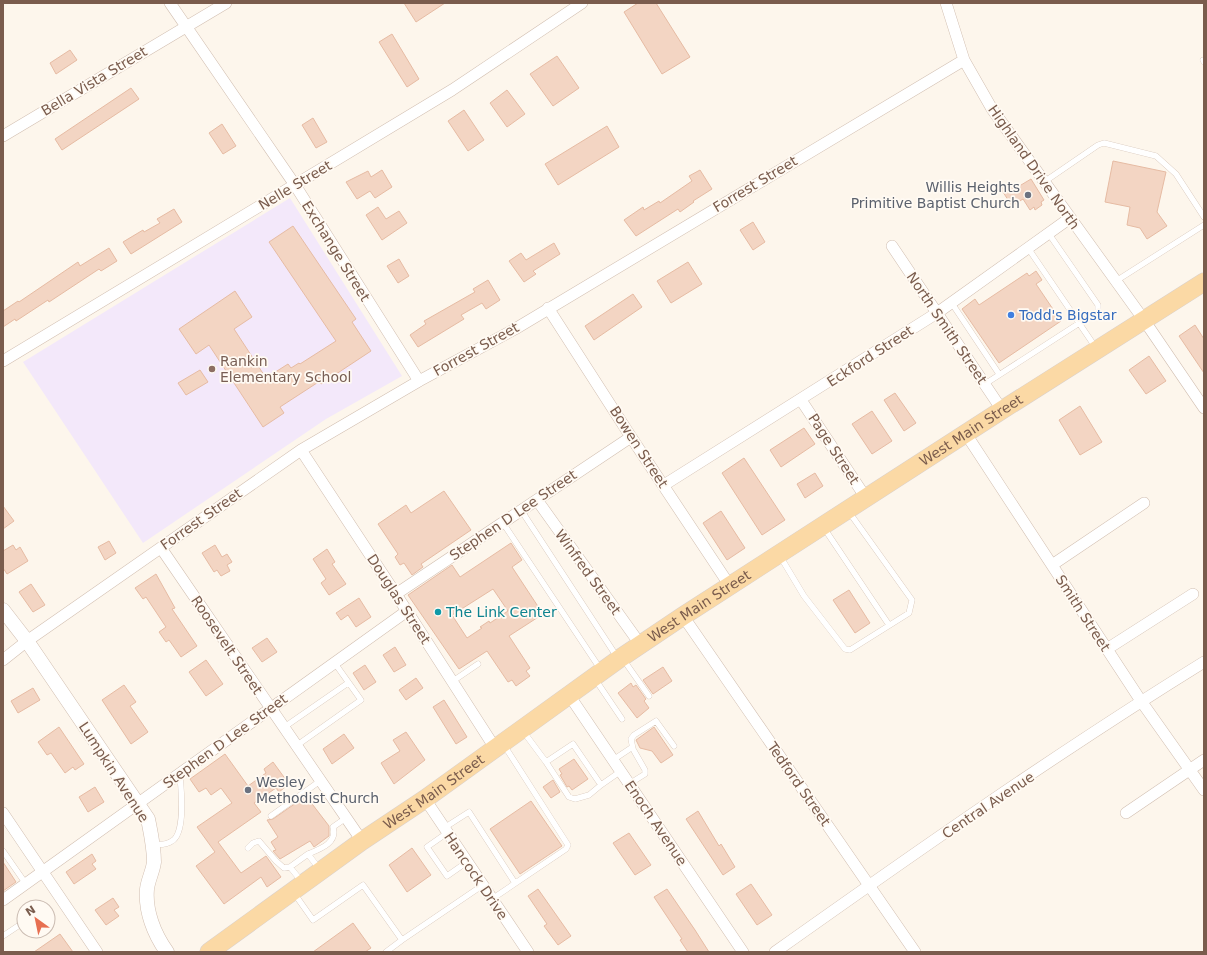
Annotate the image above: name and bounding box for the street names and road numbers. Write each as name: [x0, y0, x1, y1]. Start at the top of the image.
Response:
street label: Bella Vista Street: [38, 43, 150, 119]
street label: Highland Drive North: [985, 102, 1083, 232]
street label: Forrest Street: [710, 152, 800, 215]
street label: Nelle Street: [256, 157, 335, 213]
street label: Exchange Street: [299, 198, 374, 305]
street label: North Smith Street: [904, 269, 991, 387]
street label: Forrest Street: [430, 319, 522, 379]
street label: Eckford Street: [824, 322, 917, 390]
street label: West Main Street: [917, 391, 1026, 469]
street label: Bowen Street: [607, 403, 672, 491]
street label: Page Street: [805, 411, 863, 488]
street label: Stephen D Lee Street: [446, 466, 580, 563]
street label: Forrest Street: [157, 485, 245, 553]
street label: Winfred Street: [552, 526, 625, 618]
street label: Douglas Street: [364, 551, 434, 647]
street label: West Main Street: [645, 566, 754, 645]
street label: Smith Street: [1052, 572, 1114, 655]
street label: Roosevelt Street: [188, 593, 266, 698]
street label: Stephen D Lee Street: [160, 690, 291, 791]
street label: Lumpkin Avenue: [76, 719, 152, 825]
street label: Tedford Street: [764, 738, 834, 829]
street label: West Main Street: [380, 751, 488, 833]
street label: Central Avenue: [939, 768, 1037, 842]
street label: Enoch Avenue: [622, 777, 690, 869]
street label: Hancock Drive: [441, 829, 511, 923]

